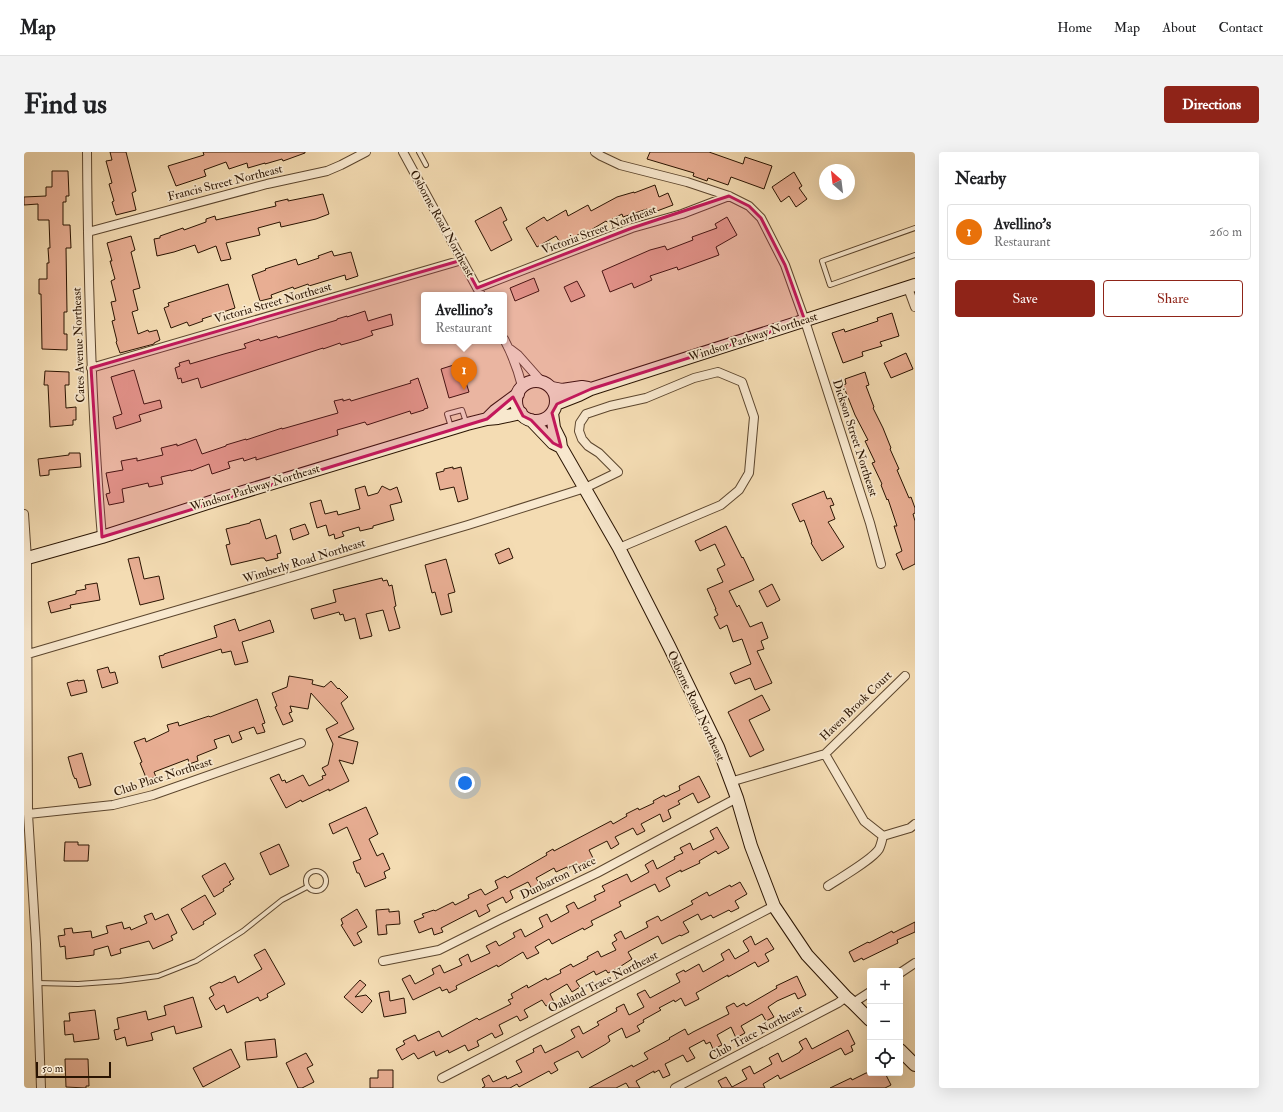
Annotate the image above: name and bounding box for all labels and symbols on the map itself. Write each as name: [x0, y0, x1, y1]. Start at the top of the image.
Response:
street label: Francis Street Northeast: [166, 161, 284, 205]
north arrow: [819, 164, 855, 200]
street label: Osborne Road Northeast: [406, 168, 478, 280]
street label: Victoria Street Northeast: [539, 202, 659, 258]
street label: Victoria Street Northeast: [213, 279, 334, 327]
street label: Cates Avenue Northeast: [69, 287, 89, 403]
street label: Windsor Parkway Northeast: [686, 309, 820, 365]
pin: 1: [451, 357, 477, 390]
street label: Dickson Street Northeast: [829, 378, 881, 499]
street label: Windsor Parkway Northeast: [187, 461, 322, 515]
street label: Wimberly Road Northeast: [240, 535, 367, 587]
street label: Osborne Road Northeast: [664, 648, 728, 764]
street label: Haven Brook Court: [817, 668, 895, 744]
street label: Club Place Northeast: [112, 754, 214, 800]
your location: [455, 773, 475, 793]
street label: Dunbarton Trace: [518, 853, 598, 903]
street label: Oakland Trace Northeast: [546, 948, 661, 1016]
street label: Club Trace Northeast: [706, 1002, 806, 1064]
scale bar: [36, 1060, 111, 1079]

